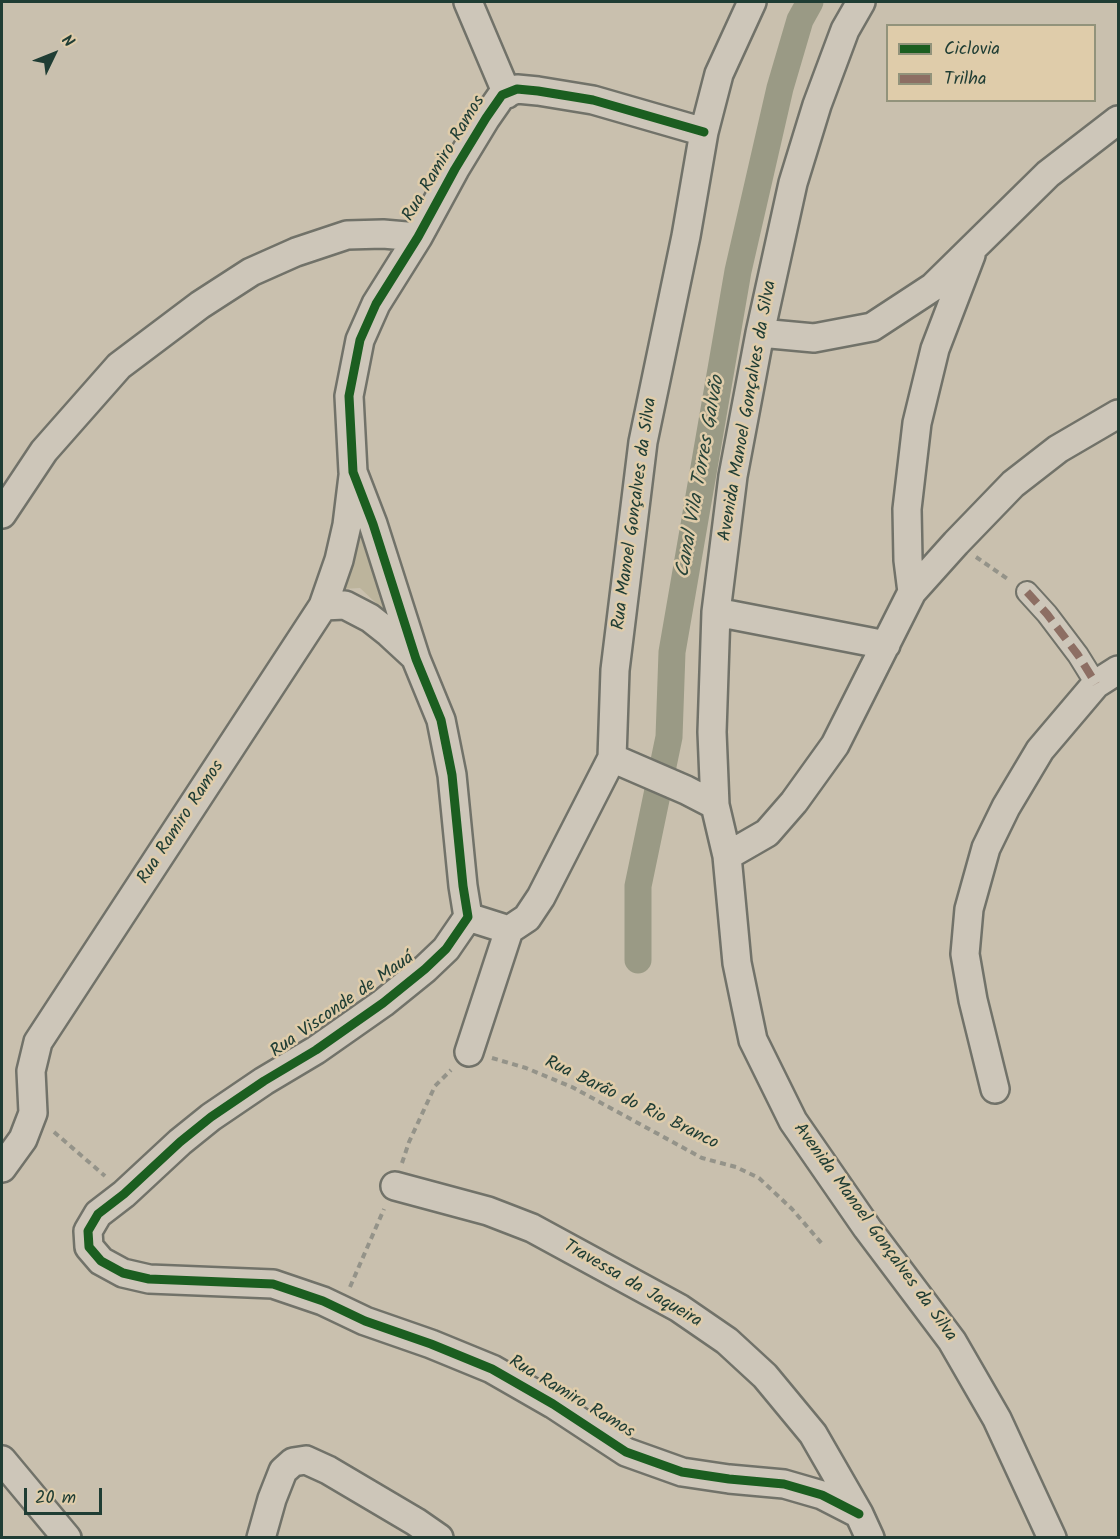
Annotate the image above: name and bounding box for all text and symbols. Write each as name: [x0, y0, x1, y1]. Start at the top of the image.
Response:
north arrow: [24, 24, 84, 84]
legend: [886, 24, 1096, 102]
text: N: [55, 29, 80, 54]
text: Ciclovia: [944, 35, 1000, 64]
text: Trilha: [944, 65, 986, 94]
street label: Rua Ramiro Ramos: [399, 92, 491, 226]
street label: Avenida Manoel Gonçalves da Silva: [715, 279, 783, 543]
water label: Canal Vila Torres Galvão: [672, 374, 732, 580]
street label: Rua Manoel Gonçalves da Silva: [609, 397, 663, 631]
street label: Rua Ramiro Ramos: [134, 757, 230, 889]
street label: Rua Visconde de Mauá: [267, 948, 419, 1064]
street label: Rua Barão do Rio Branco: [541, 1052, 721, 1156]
street label: Avenida Manoel Gonçalves da Silva: [788, 1120, 960, 1346]
street label: Travessa da Jaqueira: [559, 1237, 705, 1333]
street label: Rua Ramiro Ramos: [504, 1352, 638, 1444]
scale bar: [27, 1476, 105, 1514]
text: 20 m: [35, 1484, 76, 1513]

